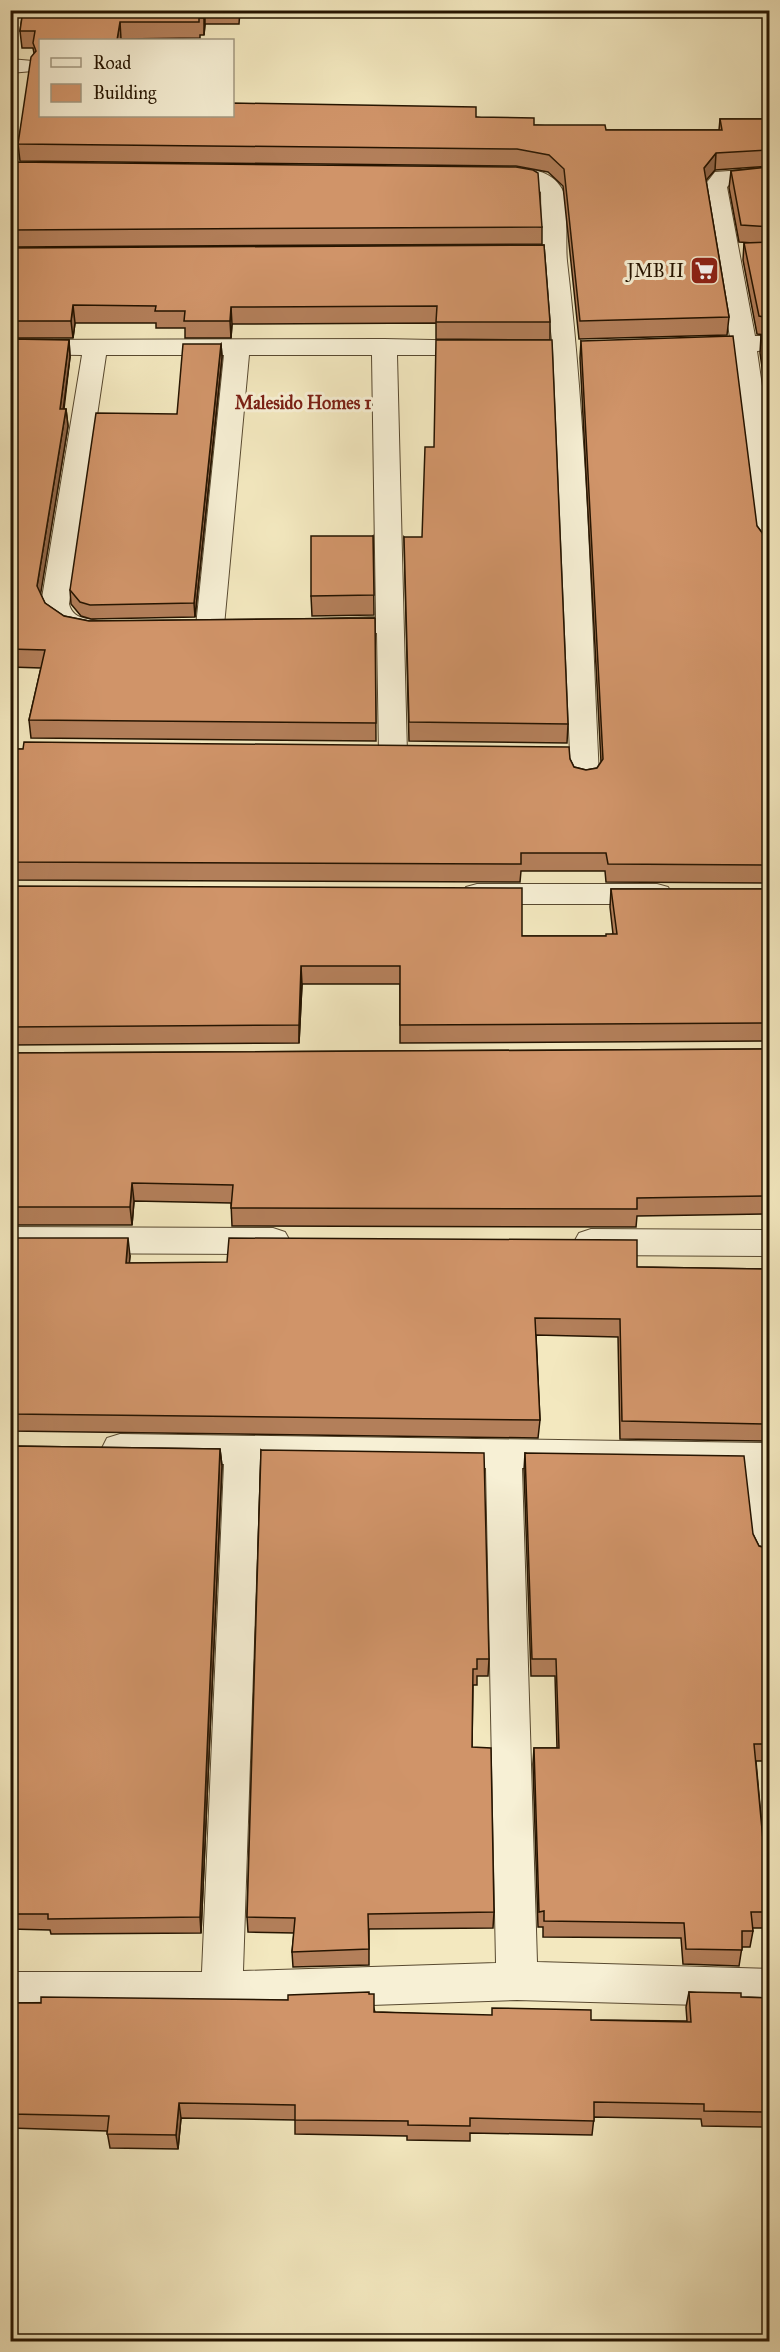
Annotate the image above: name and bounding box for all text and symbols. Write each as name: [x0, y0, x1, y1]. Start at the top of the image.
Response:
legend: [39, 39, 234, 117]
text: Road: [93, 52, 131, 74]
text: Building: [93, 82, 157, 105]
supermarket icon: JMB II: [689, 255, 721, 287]
place label: JMB II: [625, 260, 684, 283]
district label: Malesido Homes 1: [235, 392, 371, 414]

